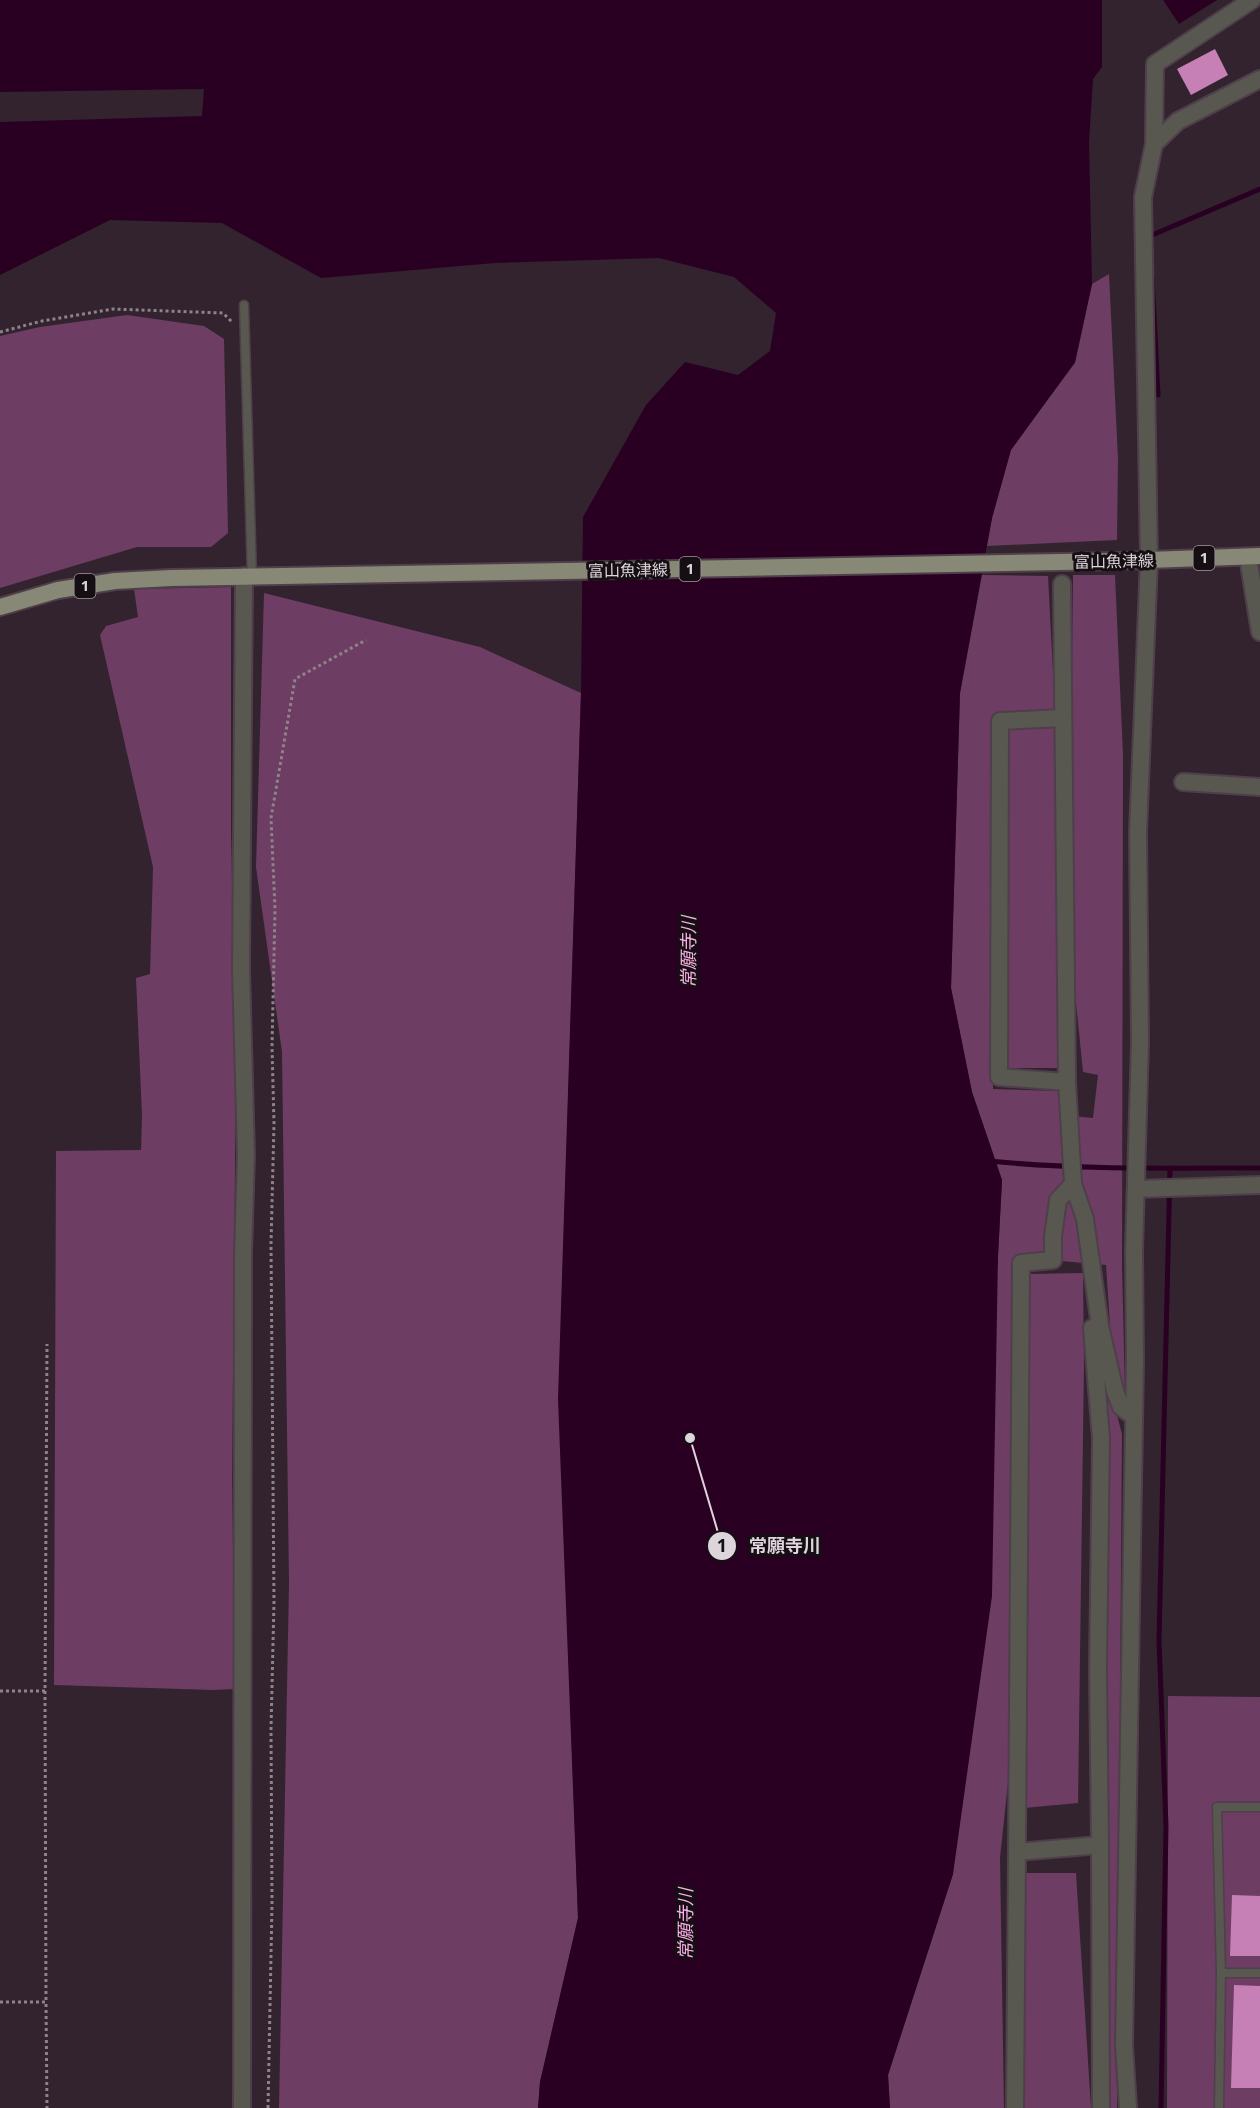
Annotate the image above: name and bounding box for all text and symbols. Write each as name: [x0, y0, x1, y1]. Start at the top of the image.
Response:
road number: 1: [1194, 546, 1214, 570]
street label: 富山魚津線: [1074, 549, 1154, 573]
road number: 1: [680, 557, 700, 581]
street label: 富山魚津線: [588, 558, 668, 582]
road number: 1: [74, 574, 96, 598]
water label: 常願寺川: [676, 914, 700, 988]
callout: 常願寺川: [707, 1528, 833, 1564]
text: 1: [717, 1533, 727, 1557]
text: 常願寺川: [749, 1533, 821, 1557]
water label: 常願寺川: [673, 1886, 697, 1960]

